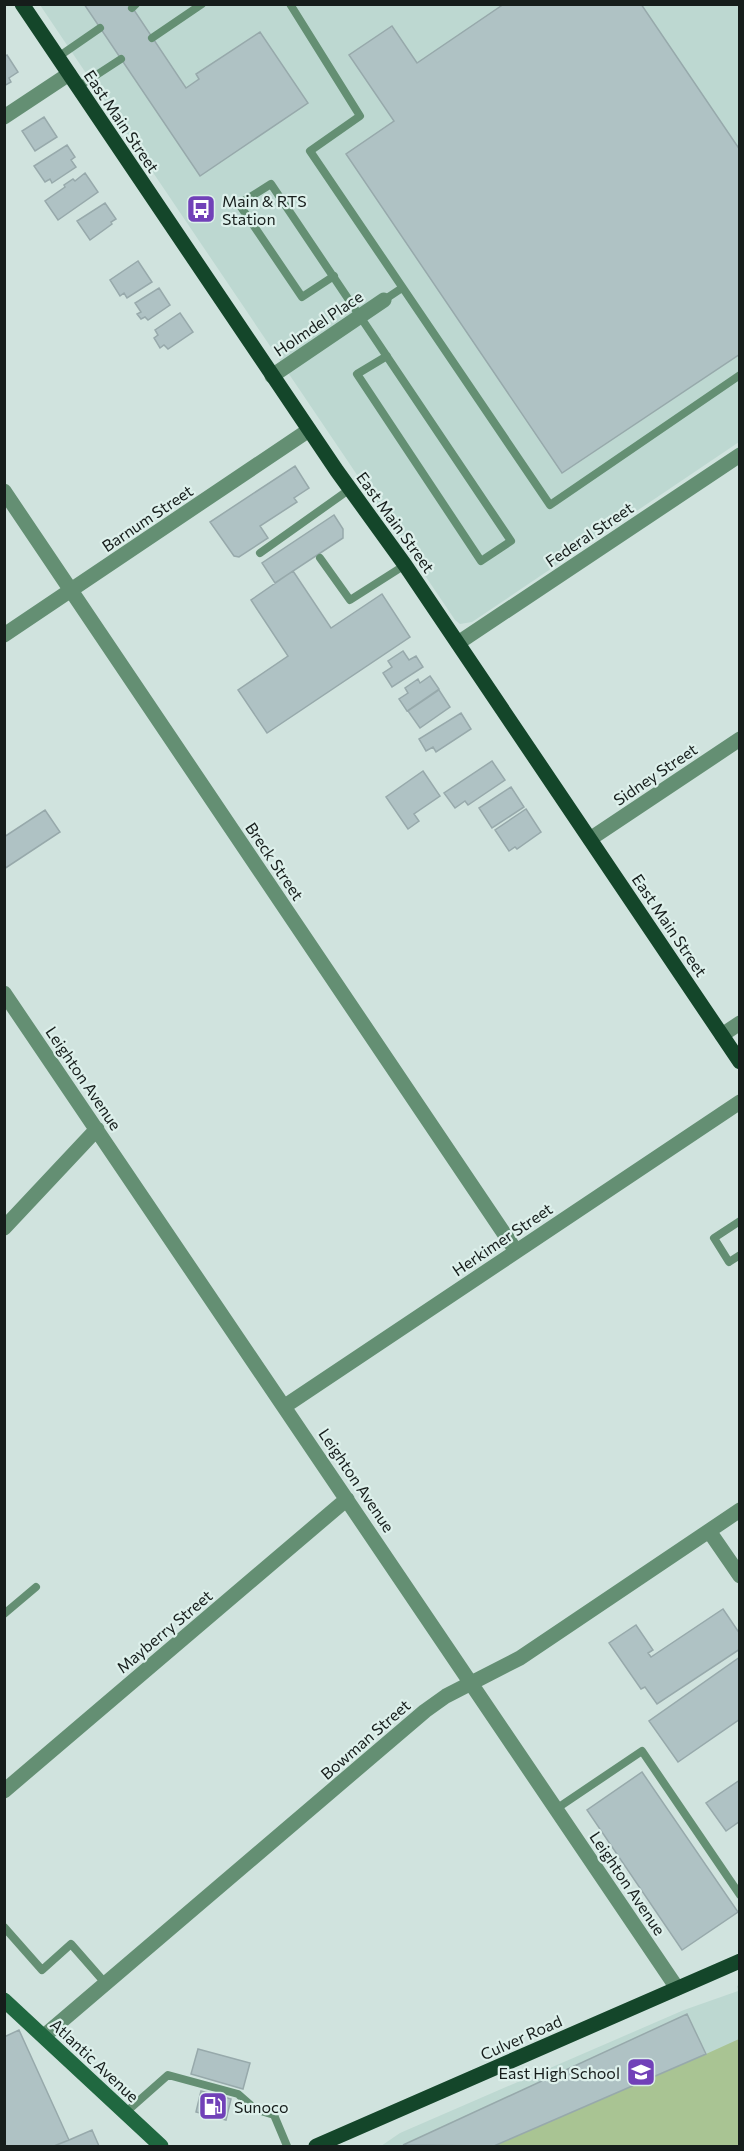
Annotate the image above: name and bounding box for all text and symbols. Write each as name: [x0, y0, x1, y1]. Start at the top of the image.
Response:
street label: East Main Street: [81, 66, 164, 176]
place label: Main & RTS Station: [222, 191, 307, 228]
bus stop icon: Main & RTS Station: [185, 193, 217, 225]
street label: Holmdel Place: [270, 286, 366, 360]
street label: East Main Street: [353, 468, 439, 576]
street label: Barnum Street: [98, 480, 196, 555]
street label: Federal Street: [541, 497, 637, 570]
street label: Sidney Street: [610, 739, 701, 809]
street label: Breck Street: [242, 818, 308, 904]
street label: East Main Street: [629, 870, 712, 980]
street label: Leighton Avenue: [42, 1022, 126, 1134]
street label: Herkimer Street: [448, 1198, 556, 1280]
street label: Leighton Avenue: [315, 1424, 399, 1536]
street label: Mayberry Street: [112, 1585, 216, 1676]
street label: Bowman Street: [316, 1695, 414, 1783]
street label: Leighton Avenue: [586, 1827, 670, 1939]
street label: Culver Road: [477, 2011, 565, 2063]
street label: Atlantic Avenue: [47, 2014, 143, 2106]
school or university icon: East High School: [625, 2056, 657, 2088]
place label: East High School: [499, 2063, 620, 2082]
fuel station icon: Sunoco: [197, 2090, 229, 2122]
place label: Sunoco: [234, 2097, 289, 2116]

